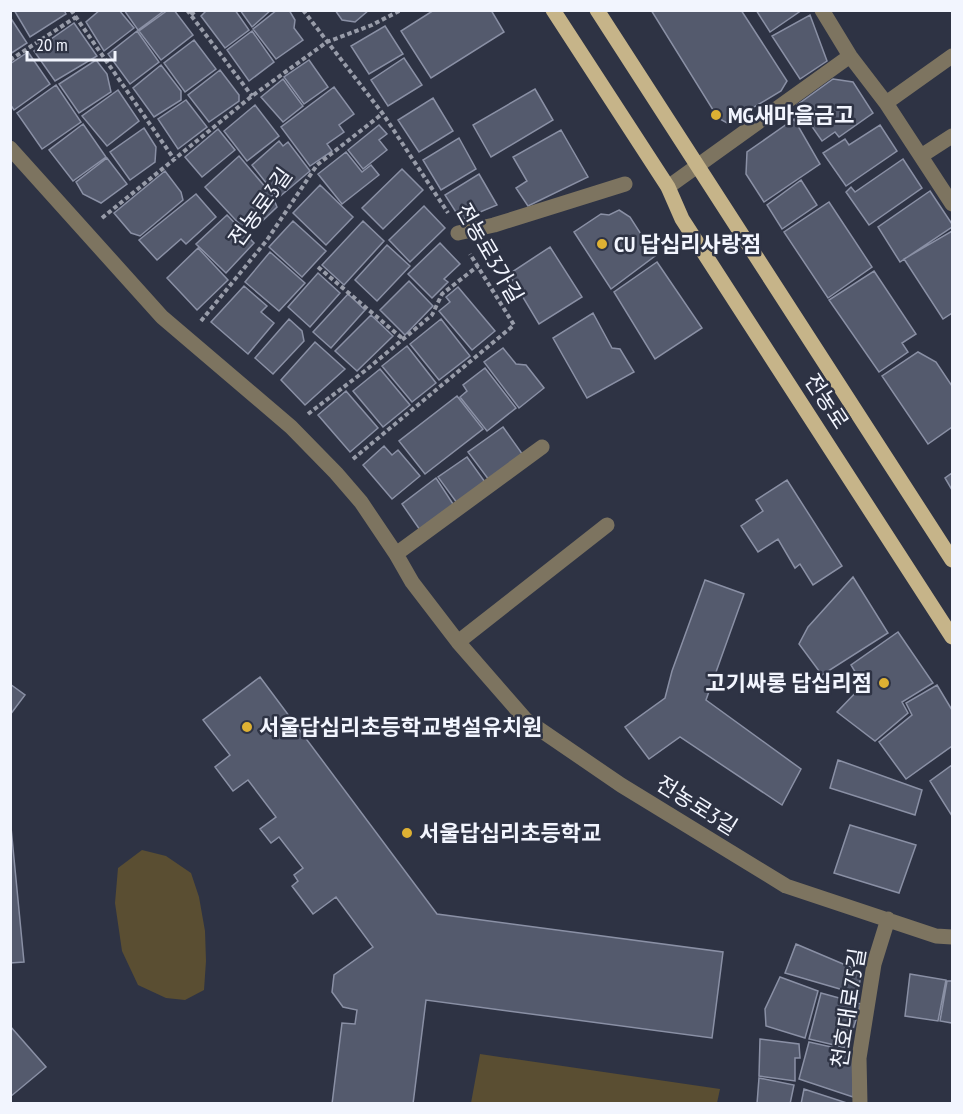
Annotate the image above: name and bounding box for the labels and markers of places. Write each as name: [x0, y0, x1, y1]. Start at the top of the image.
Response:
place label: MG새마을금고: [728, 101, 855, 129]
marker: MG새마을금고: [709, 108, 723, 122]
place label: CU 답십리사랑점: [614, 230, 761, 258]
marker: CU 답십리사랑점: [595, 237, 609, 251]
place label: 고기싸롱 답십리점: [706, 669, 872, 697]
marker: 고기싸롱 답십리점: [877, 676, 891, 690]
place label: 서울답십리초등학교병설유치원: [259, 713, 542, 741]
marker: 서울답십리초등학교병설유치원: [240, 720, 254, 734]
place label: 서울답십리초등학교: [419, 819, 601, 847]
marker: 서울답십리초등학교: [400, 826, 414, 840]

